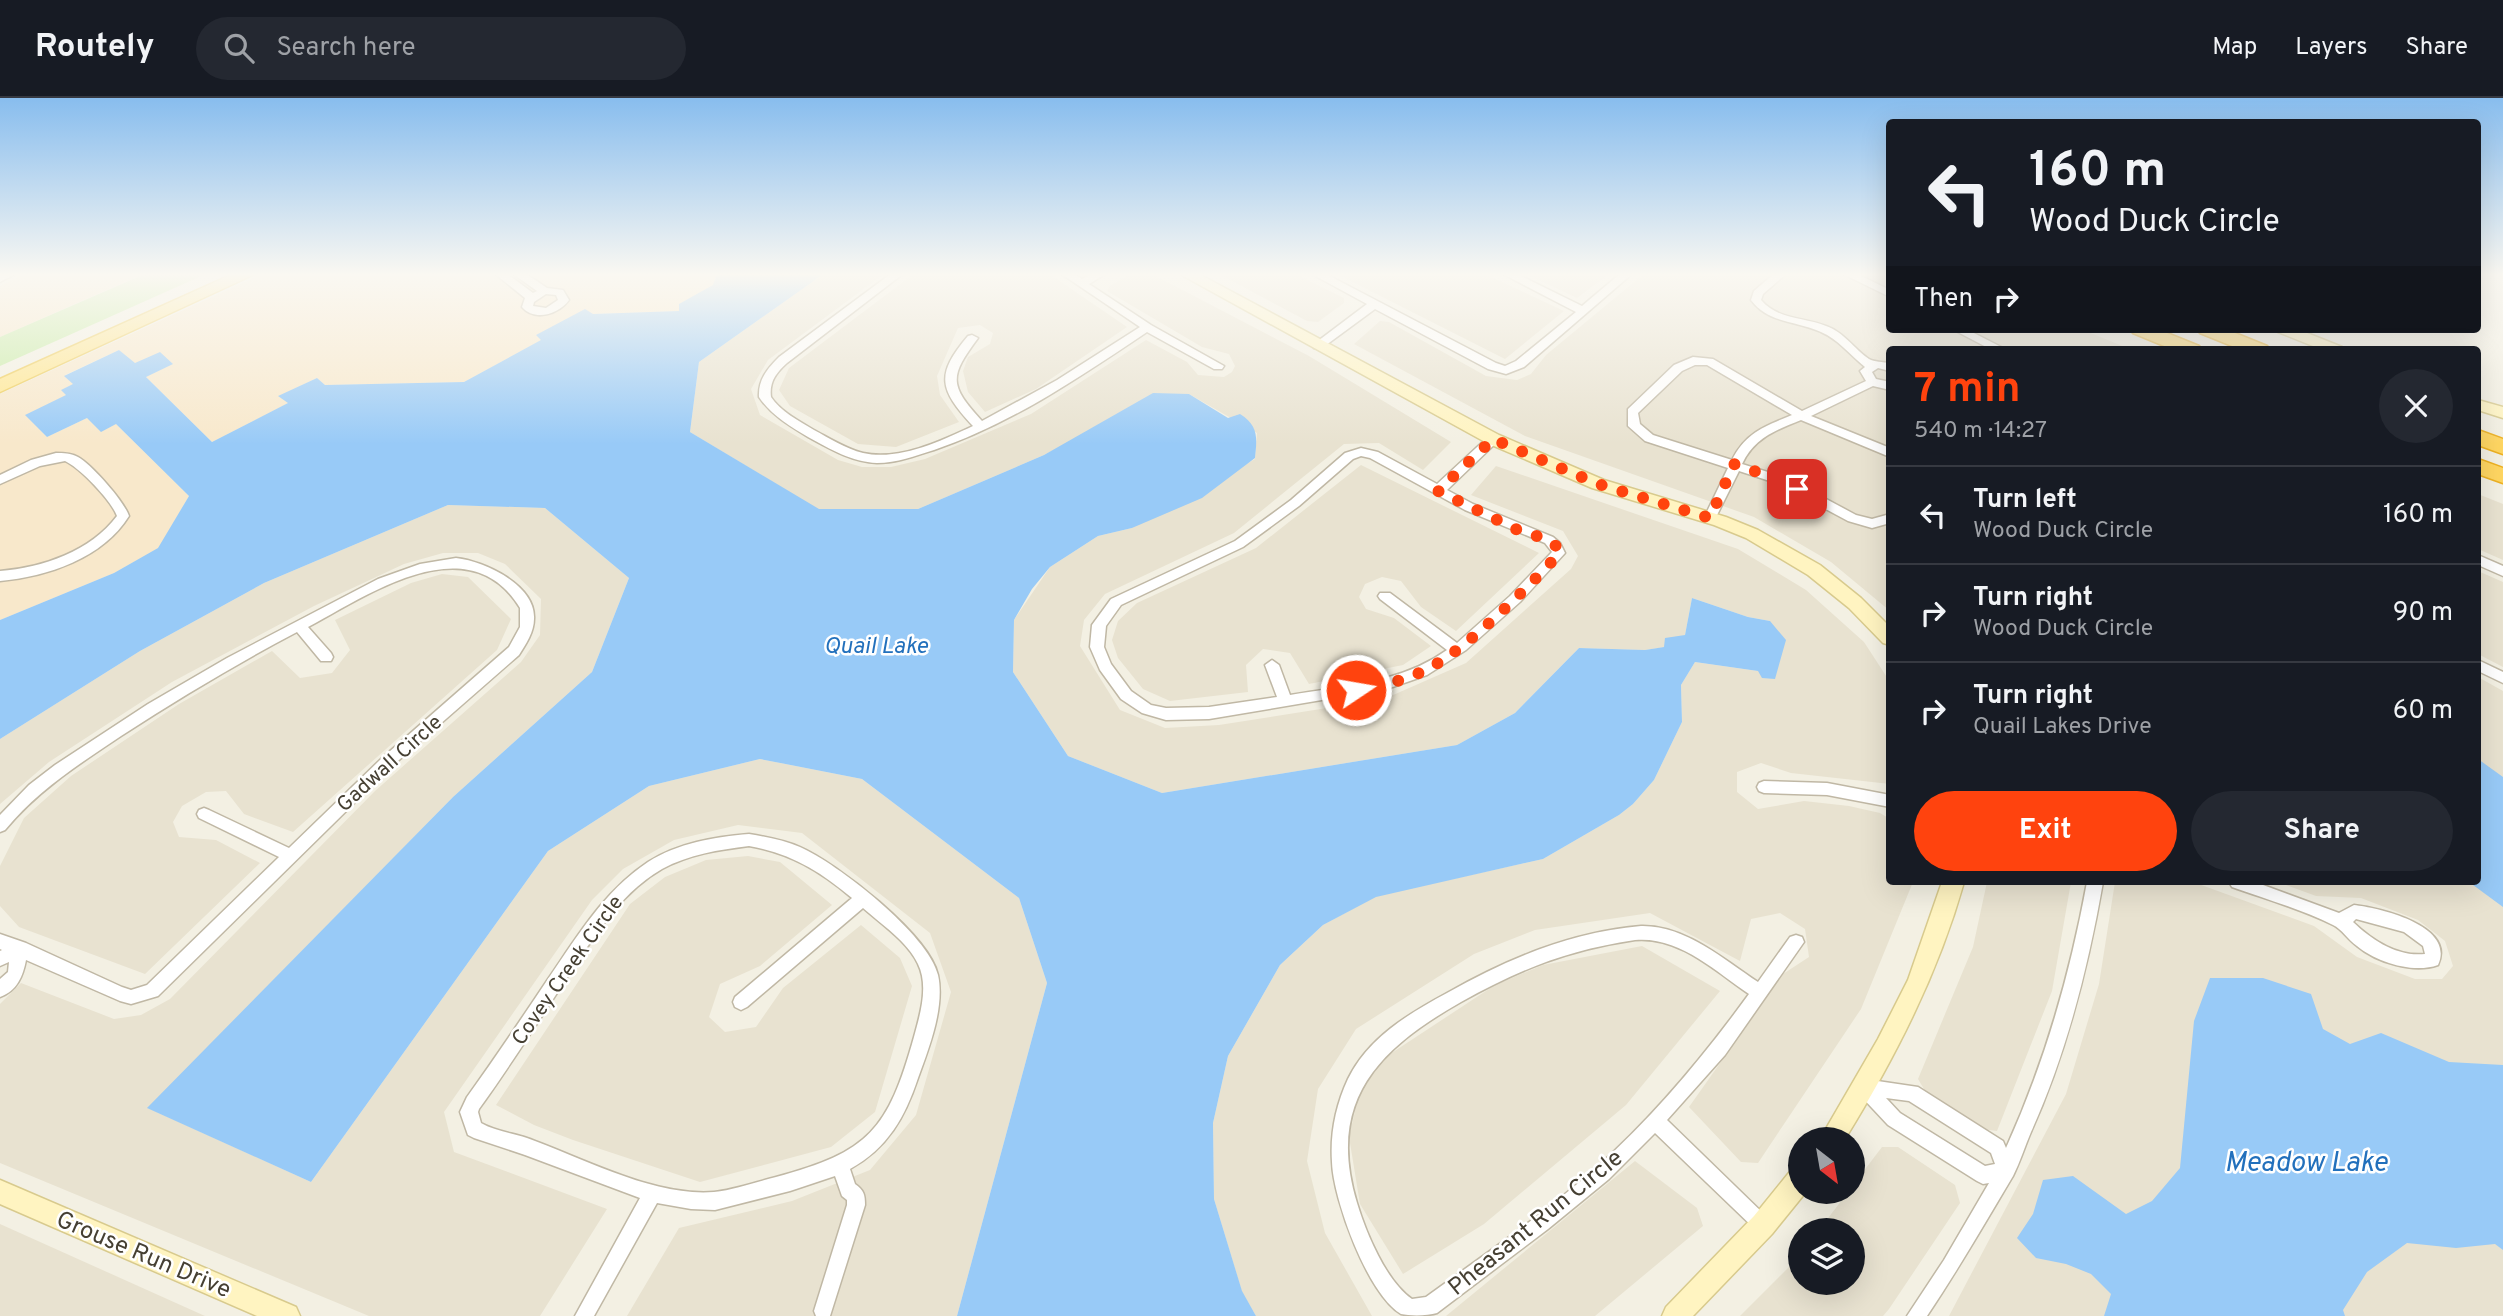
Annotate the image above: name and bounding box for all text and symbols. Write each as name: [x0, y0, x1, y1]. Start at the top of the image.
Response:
search box: [196, 17, 686, 80]
text: Routely: [35, 27, 154, 69]
icon: search: [220, 29, 258, 67]
text: Search here: [276, 32, 415, 65]
text: Map: [2212, 33, 2257, 63]
text: Layers: [2295, 33, 2367, 63]
text: Share: [2405, 33, 2468, 63]
text: 160 m: [2029, 142, 2166, 204]
icon: left: [1914, 147, 2005, 238]
text: Wood Duck Circle: [2029, 203, 2280, 243]
icon: right: [1987, 280, 2025, 318]
text: Then: [1914, 283, 1973, 316]
text: 7 min: [1914, 364, 2021, 417]
button: close: [2379, 369, 2453, 443]
text: 540 m · 14:27: [1914, 417, 2047, 446]
pin: [1767, 459, 1827, 519]
icon: arrive: [1778, 470, 1816, 508]
text: Turn left: [1973, 484, 2077, 517]
icon: left: [1914, 496, 1952, 534]
text: 160 m: [2383, 499, 2453, 532]
text: Wood Duck Circle: [1973, 517, 2153, 546]
text: Turn right: [1973, 582, 2093, 615]
icon: right: [1914, 594, 1952, 632]
text: 90 m: [2393, 597, 2453, 630]
text: Wood Duck Circle: [1973, 615, 2153, 644]
water label: Quail Lake: [824, 633, 929, 662]
position arrow: [1319, 653, 1393, 727]
text: Turn right: [1973, 680, 2093, 713]
icon: right: [1914, 692, 1952, 730]
text: 60 m: [2393, 695, 2453, 728]
street label: Gadwall Circle: [331, 709, 449, 819]
text: Quail Lakes Drive: [1973, 713, 2152, 742]
button: Exit: [1914, 791, 2177, 871]
button: Share: [2191, 791, 2453, 871]
street label: Covey Creek Circle: [506, 891, 630, 1051]
north arrow: [1788, 1127, 1866, 1204]
map controls: [1788, 1127, 1865, 1295]
street label: Pheasant Run Circle: [1443, 1144, 1630, 1303]
water label: Meadow Lake: [2225, 1146, 2388, 1182]
street label: Grouse Run Drive: [51, 1205, 235, 1306]
button: layers: [1788, 1218, 1865, 1295]

